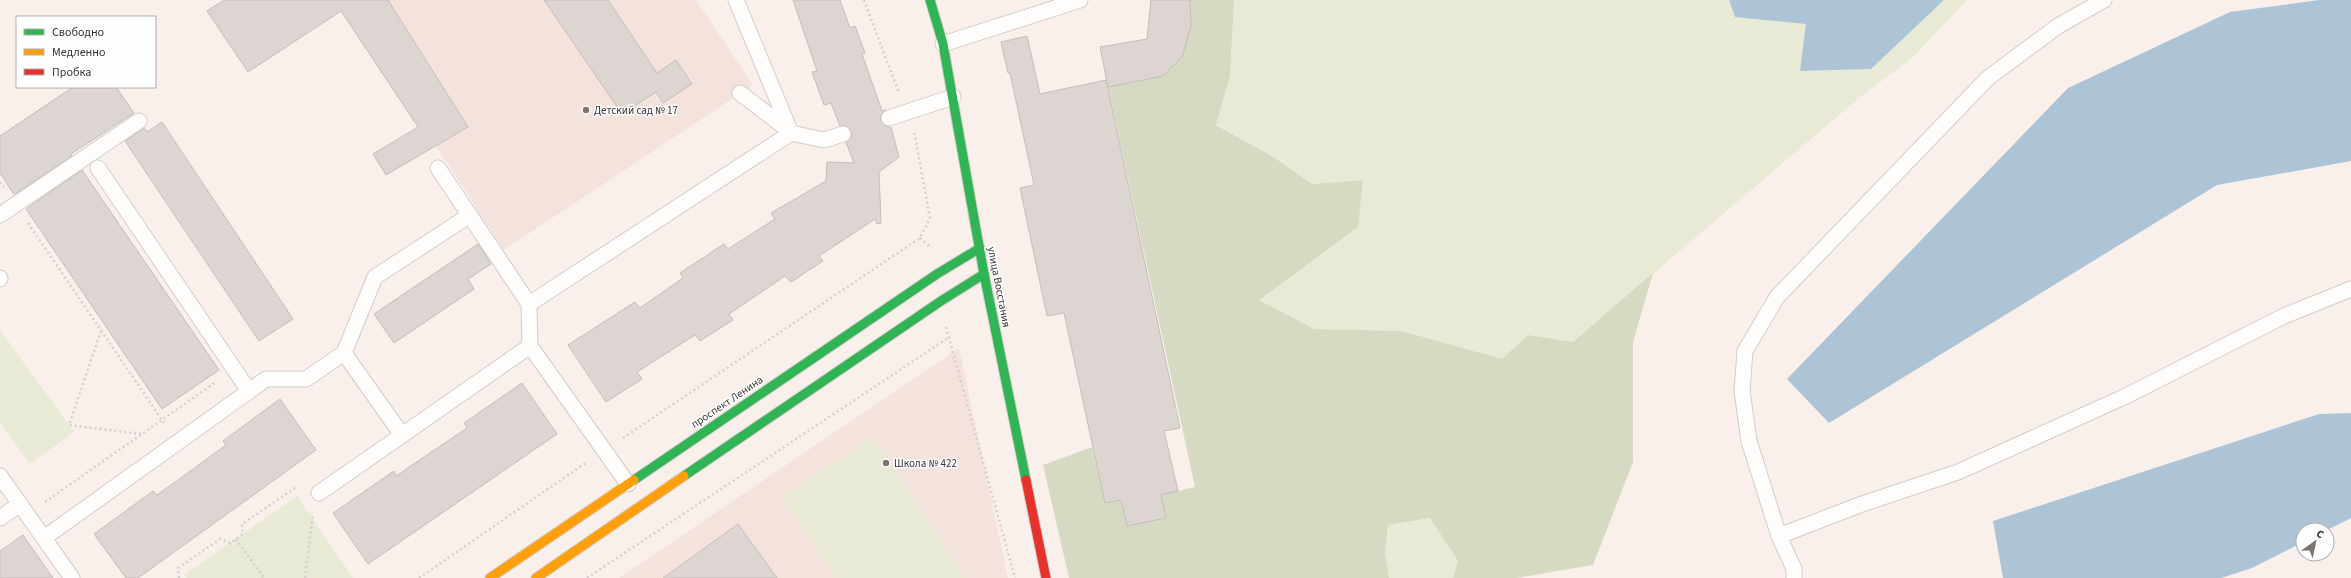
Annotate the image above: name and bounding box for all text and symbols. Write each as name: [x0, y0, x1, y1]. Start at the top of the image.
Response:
legend: [16, 16, 156, 88]
text: Свободно: [52, 24, 104, 41]
text: Медленно: [52, 44, 106, 61]
text: Пробка: [52, 64, 91, 81]
place label: Детский сад № 17: [594, 103, 678, 118]
marker: Детский сад № 17: [581, 105, 591, 115]
street label: улица Восстания: [984, 246, 1014, 328]
street label: проспект Ленина: [688, 372, 766, 432]
place label: Школа № 422: [894, 456, 957, 471]
marker: Школа № 422: [881, 458, 891, 468]
north arrow: [2295, 522, 2335, 562]
text: С: [2313, 526, 2327, 542]

